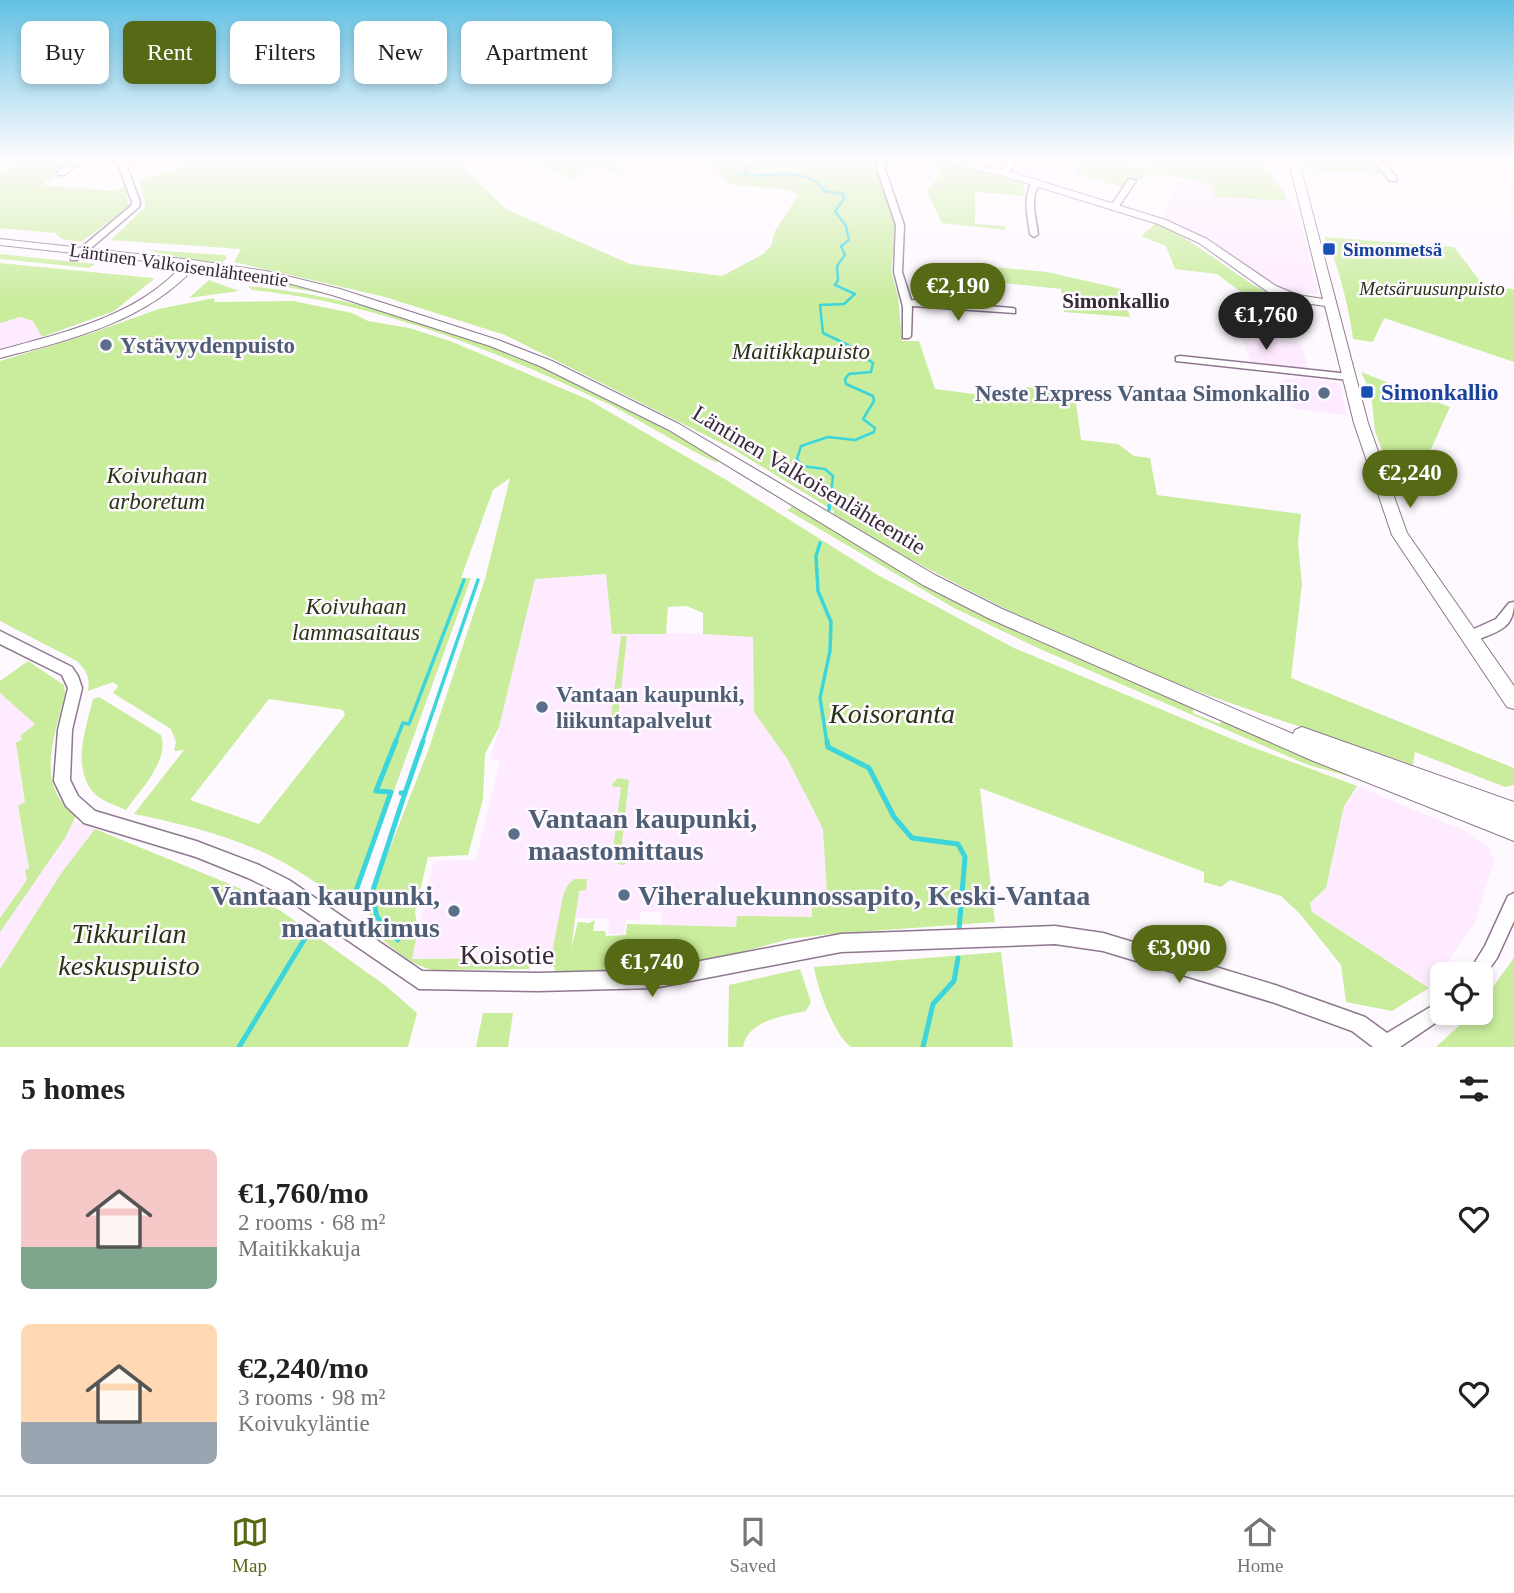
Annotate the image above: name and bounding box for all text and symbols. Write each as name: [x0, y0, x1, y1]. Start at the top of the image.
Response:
chip: Buy: [21, 21, 109, 84]
chip: Rent: [123, 21, 216, 84]
chip: Filters: [230, 21, 340, 84]
chip: New: [354, 21, 447, 84]
chip: Apartment: [461, 21, 612, 84]
street label: Läntinen Valkoisenlähteentie: [68, 239, 290, 291]
place label: Simonmetsä: [1343, 239, 1443, 260]
marker: Simonmetsä: [1321, 241, 1337, 257]
pin: €2,190: [901, 264, 1015, 323]
text: €2,190: [926, 273, 990, 298]
park label: Metsäruusunpuisto: [1358, 278, 1505, 299]
district label: Simonkallio: [1062, 289, 1170, 313]
pin: €1,760: [1209, 292, 1323, 352]
text: €1,760: [1234, 302, 1298, 327]
place label: Ystävyydenpuisto: [120, 333, 295, 358]
marker: Ystävyydenpuisto: [98, 337, 114, 353]
park label: Maitikkapuisto: [731, 339, 870, 364]
place label: Simonkallio: [1381, 380, 1499, 405]
place label: Neste Express Vantaa Simonkallio: [975, 381, 1310, 406]
marker: Simonkallio: [1359, 384, 1375, 400]
marker: Neste Express Vantaa Simonkallio: [1316, 385, 1332, 401]
street label: Läntinen Valkoisenlähteentie: [688, 400, 930, 560]
pin: €2,240: [1353, 450, 1467, 510]
text: €2,240: [1378, 460, 1442, 485]
park label: Koivuhaan arboretum: [106, 463, 207, 514]
park label: Koivuhaan lammasaitaus: [292, 594, 420, 645]
place label: Vantaan kaupunki, liikuntapalvelut: [556, 682, 744, 733]
park label: Koisoranta: [828, 698, 955, 729]
marker: Vantaan kaupunki, liikuntapalvelut: [534, 699, 550, 715]
place label: Vantaan kaupunki, maastomittaus: [528, 803, 757, 866]
marker: Vantaan kaupunki, maastomittaus: [506, 826, 522, 842]
place label: Vantaan kaupunki, maatutkimus: [211, 880, 440, 943]
place label: Viheraluekunnossapito, Keski-Vantaa: [638, 880, 1090, 911]
marker: Viheraluekunnossapito, Keski-Vantaa: [616, 887, 632, 903]
marker: Vantaan kaupunki, maatutkimus: [446, 903, 462, 919]
park label: Tikkurilan keskuspuisto: [58, 918, 200, 981]
pin: €3,090: [1122, 926, 1236, 985]
text: €3,090: [1147, 935, 1211, 960]
street label: Koisotie: [460, 939, 554, 970]
pin: €1,740: [595, 940, 709, 999]
text: €1,740: [620, 949, 684, 974]
map controls: [1430, 962, 1493, 1025]
button: locate: [1430, 962, 1493, 1025]
icon: filters: [1455, 1070, 1493, 1108]
text: 5 homes: [21, 1072, 125, 1105]
text: €1,760/mo: [238, 1176, 369, 1209]
icon: home: [77, 1177, 161, 1261]
icon: heart: [1455, 1200, 1493, 1238]
text: 2 rooms · 68 m²: [238, 1210, 385, 1235]
text: Maitikkakuja: [238, 1236, 361, 1261]
text: €2,240/mo: [238, 1351, 369, 1384]
icon: home: [77, 1352, 161, 1436]
icon: heart: [1455, 1375, 1493, 1413]
text: 3 rooms · 98 m²: [238, 1385, 385, 1410]
text: Koivukyläntie: [238, 1411, 370, 1436]
tab: Map: [231, 1513, 269, 1577]
tab: Saved: [730, 1513, 776, 1577]
tab: Home: [1237, 1513, 1283, 1577]

